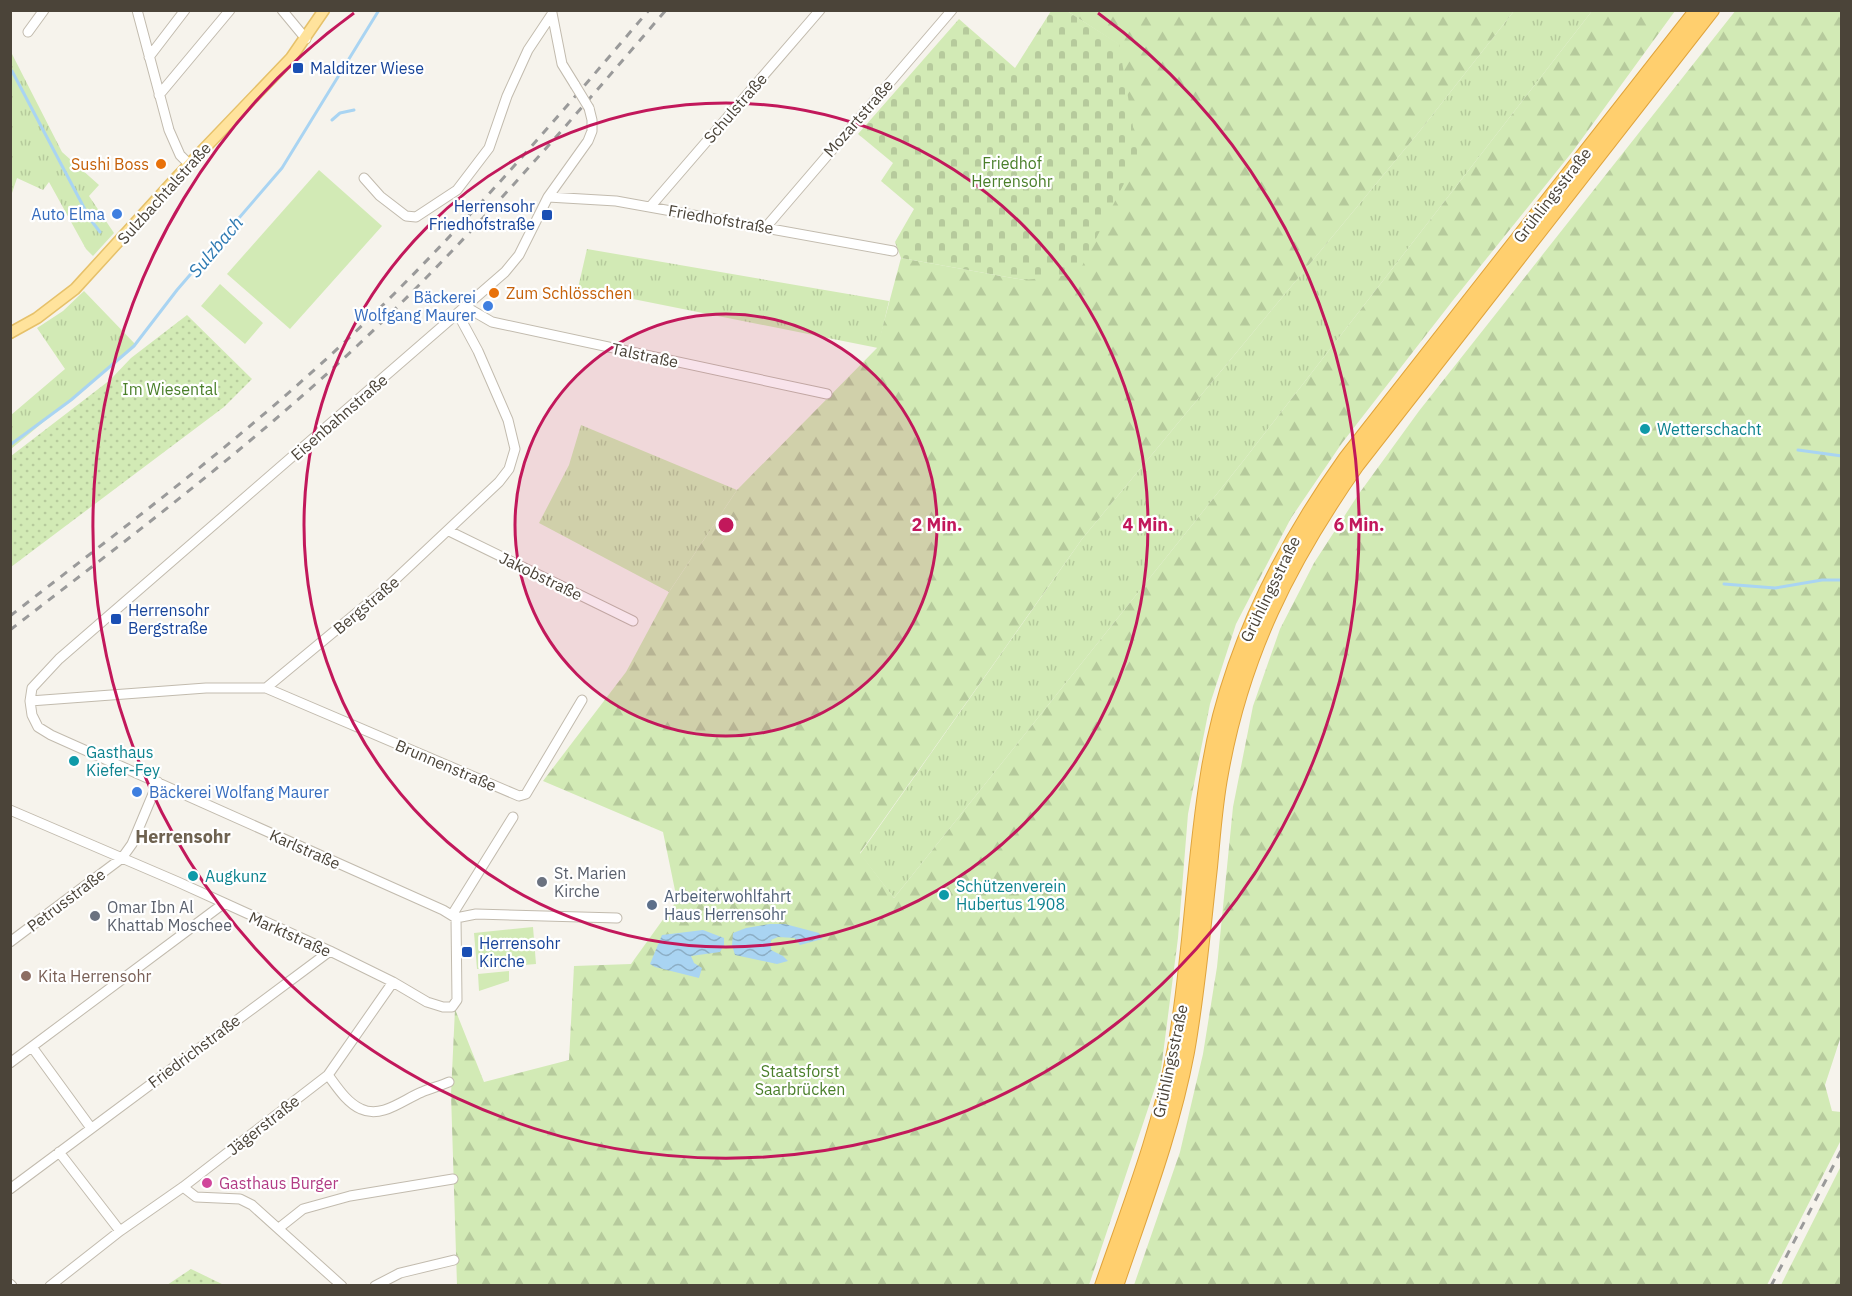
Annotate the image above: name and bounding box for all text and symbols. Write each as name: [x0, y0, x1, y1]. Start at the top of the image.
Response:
place label: Malditzer Wiese: [310, 58, 424, 78]
marker: Malditzer Wiese: [291, 61, 305, 75]
street label: Schulstraße: [699, 69, 771, 147]
street label: Mozartstraße: [819, 75, 897, 161]
street label: Sulzbachtalstraße: [113, 138, 215, 248]
street label: Grühlingsstraße: [1509, 143, 1596, 247]
park label: Friedhof Herrensohr: [971, 153, 1053, 191]
place label: Sushi Boss: [71, 154, 149, 174]
marker: Sushi Boss: [154, 157, 168, 171]
place label: Herrensohr Friedhofstraße: [429, 196, 535, 234]
street label: Friedhofstraße: [667, 200, 775, 238]
place label: Auto Elma: [31, 204, 105, 224]
marker: Auto Elma: [110, 207, 124, 221]
marker: Herrensohr Friedhofstraße: [540, 208, 554, 222]
water label: Sulzbach: [184, 212, 248, 282]
place label: Zum Schlösschen: [506, 283, 632, 303]
marker: Zum Schlösschen: [487, 286, 501, 300]
place label: Bäckerei Wolfgang Maurer: [354, 287, 476, 325]
marker: Bäckerei Wolfgang Maurer: [481, 299, 495, 313]
street label: Talstraße: [610, 338, 680, 372]
street label: Eisenbahnstraße: [287, 369, 392, 464]
park label: Im Wiesental: [122, 379, 218, 399]
place label: Wetterschacht: [1657, 419, 1762, 439]
marker: Wetterschacht: [1638, 422, 1652, 436]
text: 2 Min.: [911, 513, 963, 536]
text: 4 Min.: [1122, 513, 1174, 536]
text: 6 Min.: [1333, 513, 1385, 536]
centre of rings: [716, 515, 736, 535]
street label: Grühlingsstraße: [1236, 533, 1304, 645]
street label: Jakobstraße: [496, 547, 586, 605]
street label: Bergstraße: [329, 572, 403, 638]
place label: Herrensohr Bergstraße: [128, 600, 209, 638]
marker: Herrensohr Bergstraße: [109, 612, 123, 626]
street label: Brunnenstraße: [392, 735, 500, 795]
place label: Gasthaus Kiefer-Fey: [86, 742, 160, 780]
marker: Gasthaus Kiefer-Fey: [67, 754, 81, 768]
place label: Bäckerei Wolfang Maurer: [149, 782, 329, 802]
marker: Bäckerei Wolfang Maurer: [130, 785, 144, 799]
district label: Herrensohr: [135, 825, 231, 848]
street label: Karlstraße: [267, 825, 344, 874]
place label: St. Marien Kirche: [554, 863, 626, 901]
street label: Petrusstraße: [23, 864, 109, 936]
place label: Augkunz: [205, 866, 267, 886]
marker: Augkunz: [186, 869, 200, 883]
marker: St. Marien Kirche: [535, 875, 549, 889]
place label: Schützenverein Hubertus 1908: [956, 876, 1066, 914]
place label: Arbeiterwohlfahrt Haus Herrensohr: [664, 886, 791, 924]
marker: Schützenverein Hubertus 1908: [937, 888, 951, 902]
place label: Omar Ibn Al Khattab Moschee: [107, 897, 232, 935]
marker: Arbeiterwohlfahrt Haus Herrensohr: [645, 898, 659, 912]
street label: Marktstraße: [246, 907, 334, 961]
marker: Omar Ibn Al Khattab Moschee: [88, 909, 102, 923]
place label: Herrensohr Kirche: [479, 933, 560, 971]
marker: Herrensohr Kirche: [460, 945, 474, 959]
place label: Kita Herrensohr: [38, 966, 152, 986]
marker: Kita Herrensohr: [19, 969, 33, 983]
street label: Grühlingsstraße: [1148, 1002, 1192, 1120]
street label: Friedrichstraße: [144, 1010, 244, 1092]
park label: Staatsforst Saarbrücken: [755, 1061, 845, 1099]
street label: Jägerstraße: [223, 1090, 303, 1159]
place label: Gasthaus Burger: [219, 1173, 338, 1193]
marker: Gasthaus Burger: [200, 1176, 214, 1190]

